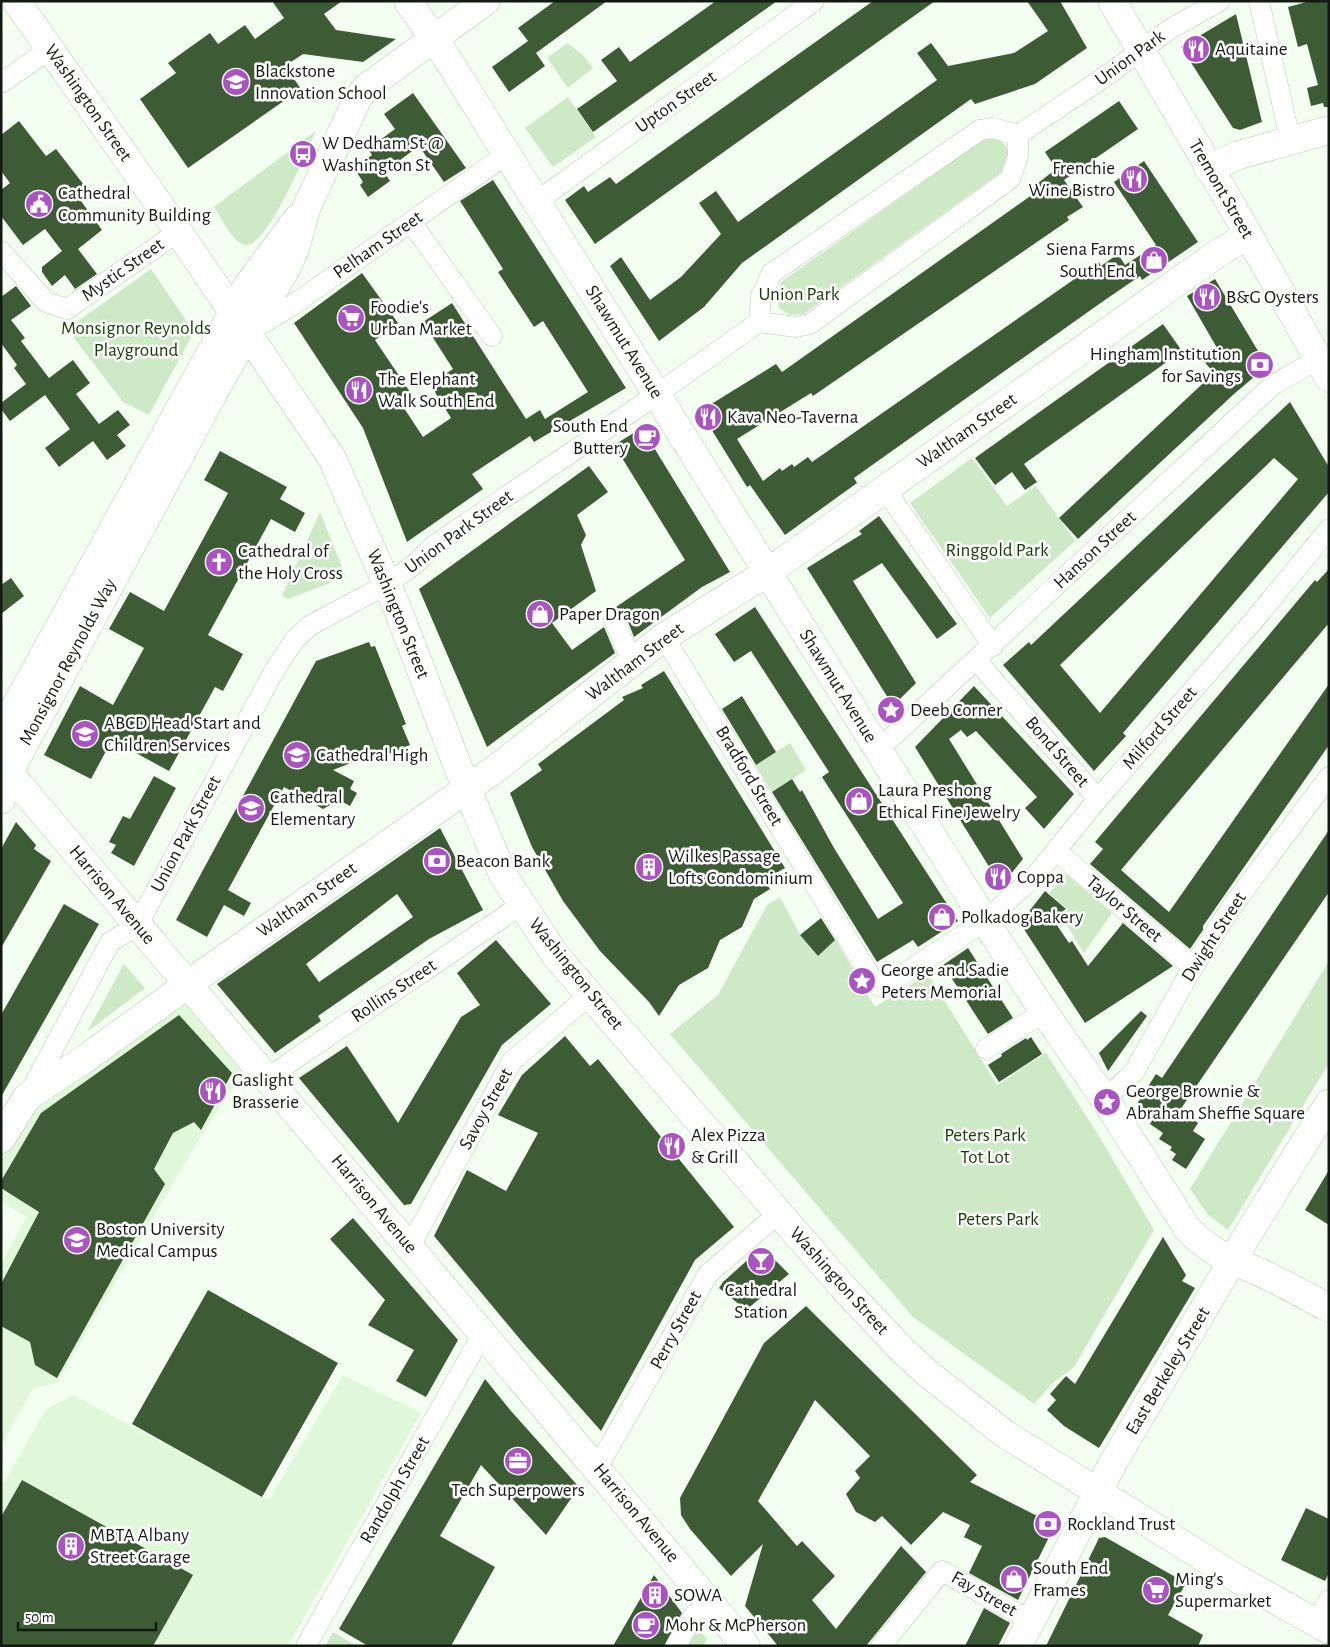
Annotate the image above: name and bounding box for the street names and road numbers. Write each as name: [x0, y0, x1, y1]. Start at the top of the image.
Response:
street label: Union Park: [1092, 26, 1169, 89]
street label: Washington Street: [41, 41, 135, 165]
street label: Upton Street: [632, 67, 720, 137]
street label: Tremont Street: [1185, 136, 1257, 242]
street label: Pelham Street: [330, 207, 426, 283]
street label: Mystic Street: [78, 235, 168, 305]
street label: Shawmut Avenue: [582, 282, 666, 402]
street label: Waltham Street: [914, 390, 1020, 472]
street label: Union Park Street: [401, 487, 517, 577]
street label: Hanson Street: [1050, 507, 1140, 593]
street label: Washington Street: [363, 547, 433, 681]
street label: Monsignor Reynolds Way: [16, 576, 120, 748]
street label: Waltham Street: [583, 619, 687, 705]
street label: Shawmut Avenue: [796, 626, 880, 746]
street label: Milford Street: [1119, 683, 1201, 773]
street label: Bond Street: [1021, 713, 1093, 791]
street label: Bradford Street: [712, 723, 786, 829]
street label: Union Park Street: [147, 773, 225, 895]
street label: Harrison Avenue: [65, 842, 159, 948]
street label: Waltham Street: [254, 859, 360, 941]
street label: Taylor Street: [1082, 872, 1166, 946]
street label: Dwight Street: [1178, 889, 1250, 985]
street label: Washington Street: [525, 914, 627, 1034]
street label: Rollins Street: [348, 956, 440, 1026]
street label: Savoy Street: [456, 1065, 516, 1153]
street label: Harrison Avenue: [327, 1151, 421, 1257]
street label: Washington Street: [786, 1223, 892, 1339]
street label: Perry Street: [647, 1288, 705, 1372]
street label: East Berkeley Street: [1122, 1304, 1214, 1438]
street label: Randolph Street: [357, 1433, 433, 1547]
street label: Harrison Avenue: [589, 1460, 683, 1566]
street label: Fay Street: [948, 1568, 1020, 1620]

